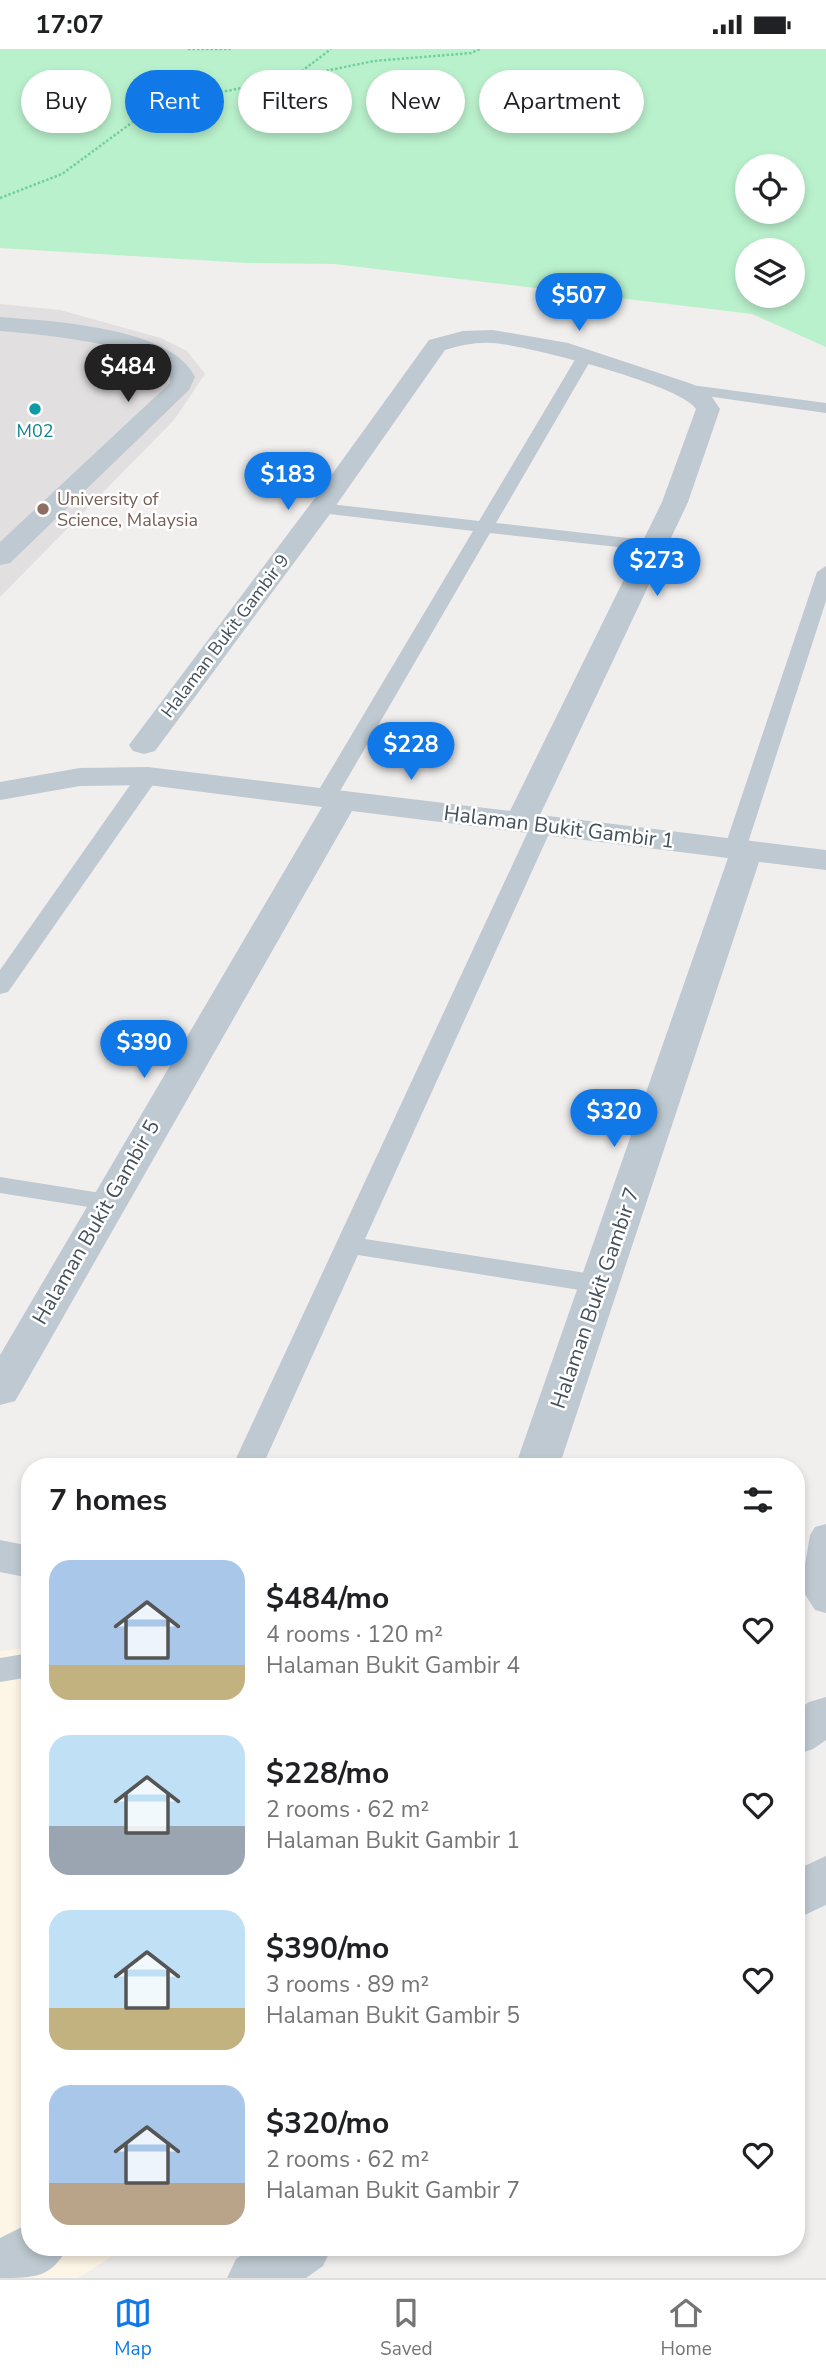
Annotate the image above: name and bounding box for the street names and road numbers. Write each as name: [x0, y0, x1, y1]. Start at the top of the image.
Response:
street label: Halaman Bukit Gambir 9: [156, 549, 294, 723]
street label: Halaman Bukit Gambir 1: [442, 799, 676, 855]
street label: Halaman Bukit Gambir 5: [26, 1115, 166, 1329]
street label: Halaman Bukit Gambir 7: [544, 1184, 646, 1412]

